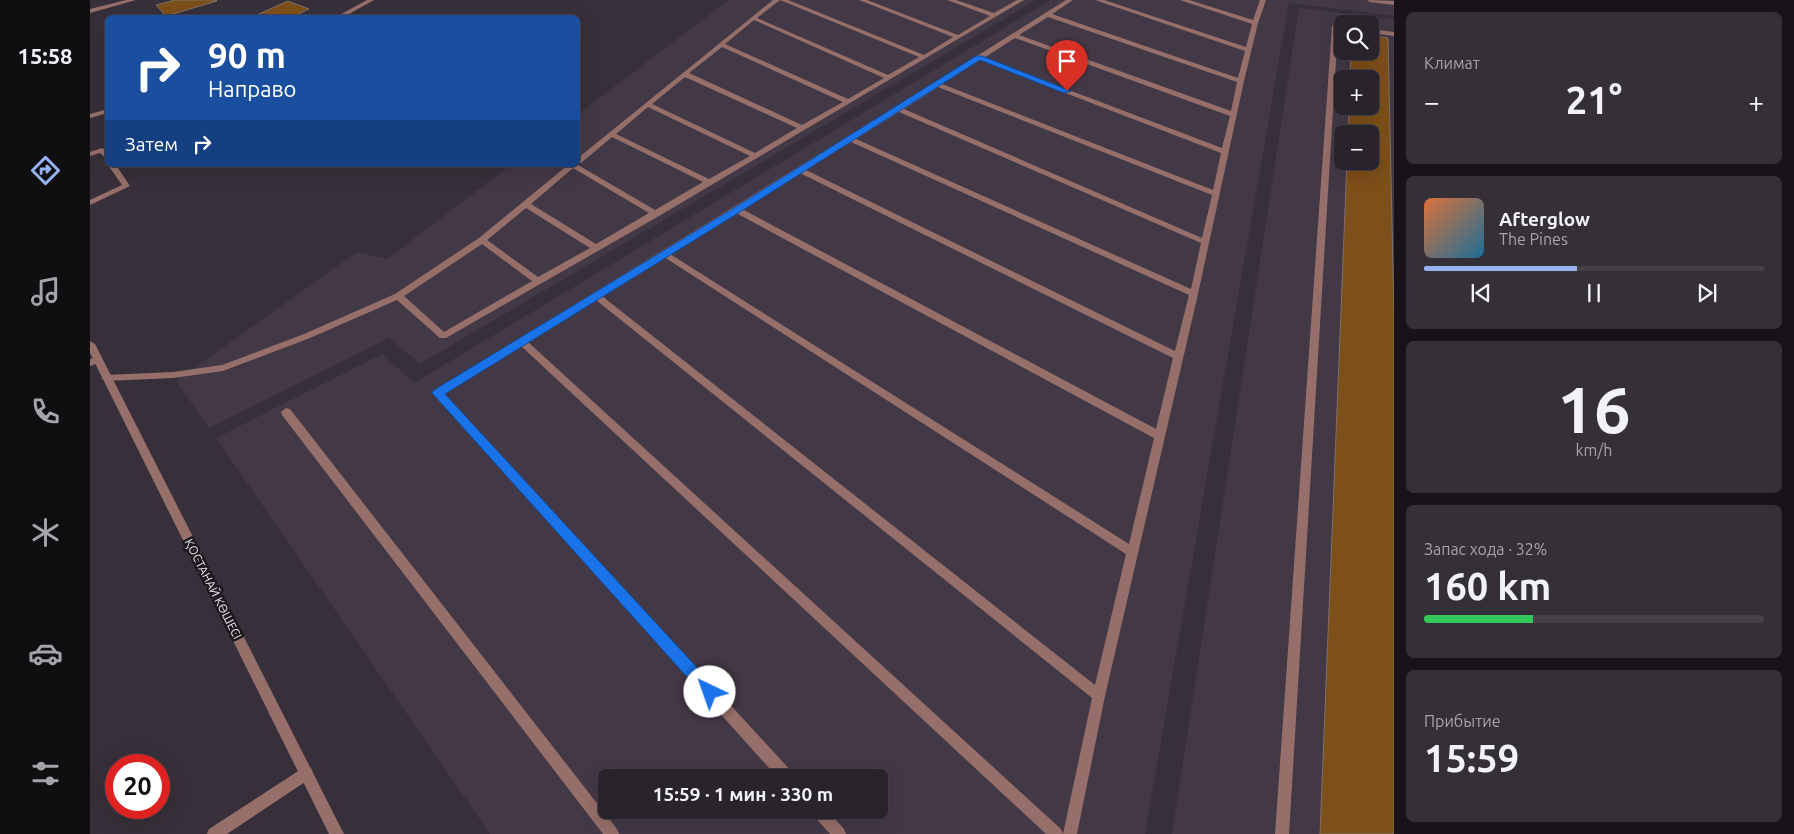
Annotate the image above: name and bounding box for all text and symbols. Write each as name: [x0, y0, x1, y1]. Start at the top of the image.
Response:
map controls: [1334, 15, 1379, 170]
button: search: [1334, 15, 1379, 60]
icon: right: [125, 35, 190, 100]
text: 90 m: [208, 35, 286, 75]
pin: [1046, 40, 1088, 91]
text: 15:58: [17, 43, 73, 68]
icon: arrive: [1053, 47, 1081, 75]
text: Климат: [1424, 54, 1480, 72]
button: +: [1334, 70, 1379, 115]
text: Направо: [208, 76, 296, 101]
text: 21°: [1566, 79, 1622, 121]
text: −: [1424, 86, 1440, 117]
text: +: [1748, 86, 1764, 117]
button: −: [1334, 125, 1379, 170]
icon: right: [188, 130, 216, 158]
text: Затем: [125, 133, 178, 155]
icon: directions: [28, 153, 63, 188]
text: Afterglow: [1499, 208, 1590, 230]
text: The Pines: [1499, 230, 1568, 248]
icon: music: [28, 274, 63, 309]
icon: previous: [1467, 279, 1495, 307]
icon: pause: [1580, 279, 1608, 307]
icon: next: [1693, 279, 1721, 307]
text: 16: [1557, 372, 1631, 445]
icon: phone: [28, 394, 63, 429]
text: km/h: [1576, 441, 1612, 459]
icon: climate: [28, 515, 63, 550]
street label: ҚОСТАНАЙ КӨШЕСІ: [183, 537, 244, 641]
text: Запас хода · 32%: [1424, 540, 1547, 558]
text: 160 km: [1424, 565, 1551, 607]
icon: car: [28, 636, 63, 671]
position arrow: [683, 665, 735, 717]
text: Прибытие: [1424, 712, 1501, 730]
text: 15:59: [1424, 737, 1519, 779]
speed limit sign: 20: [105, 754, 170, 819]
icon: filters: [28, 756, 63, 791]
text: 15:59 · 1 мин · 330 m: [653, 783, 833, 805]

